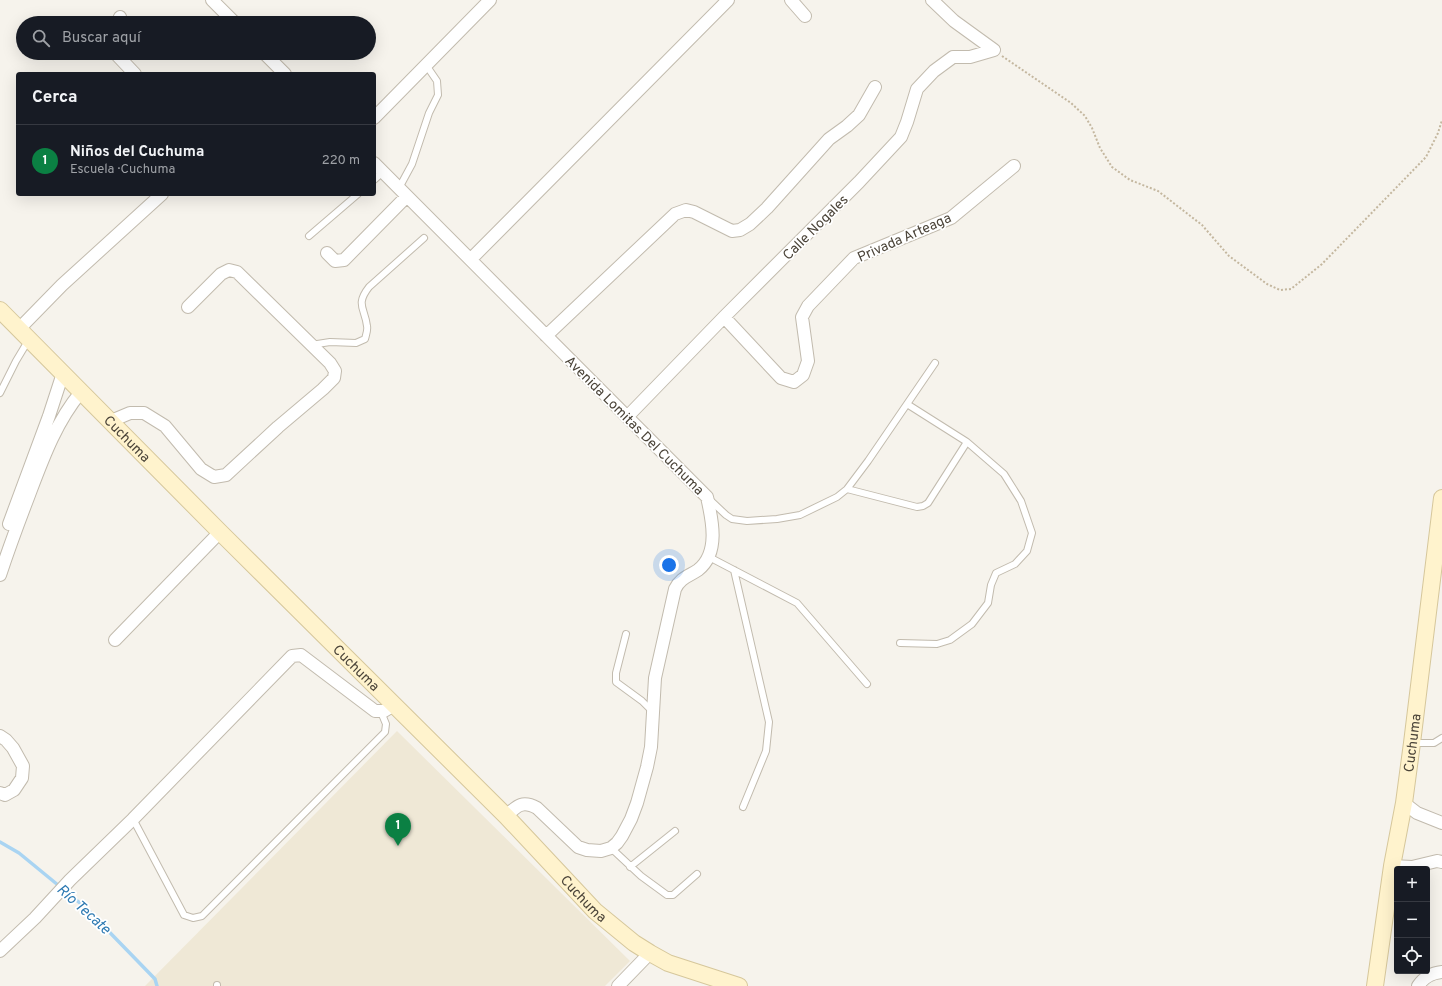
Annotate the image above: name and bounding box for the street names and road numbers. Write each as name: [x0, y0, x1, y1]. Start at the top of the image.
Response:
street label: Calle Nogales: [780, 192, 852, 264]
street label: Privada Arteaga: [855, 210, 954, 267]
street label: Avenida Lomitas Del Cuchuma: [561, 353, 707, 499]
street label: Cuchuma: [100, 413, 153, 467]
street label: Cuchuma: [329, 642, 382, 696]
street label: Cuchuma: [1401, 713, 1426, 773]
street label: Cuchuma: [556, 872, 609, 927]

